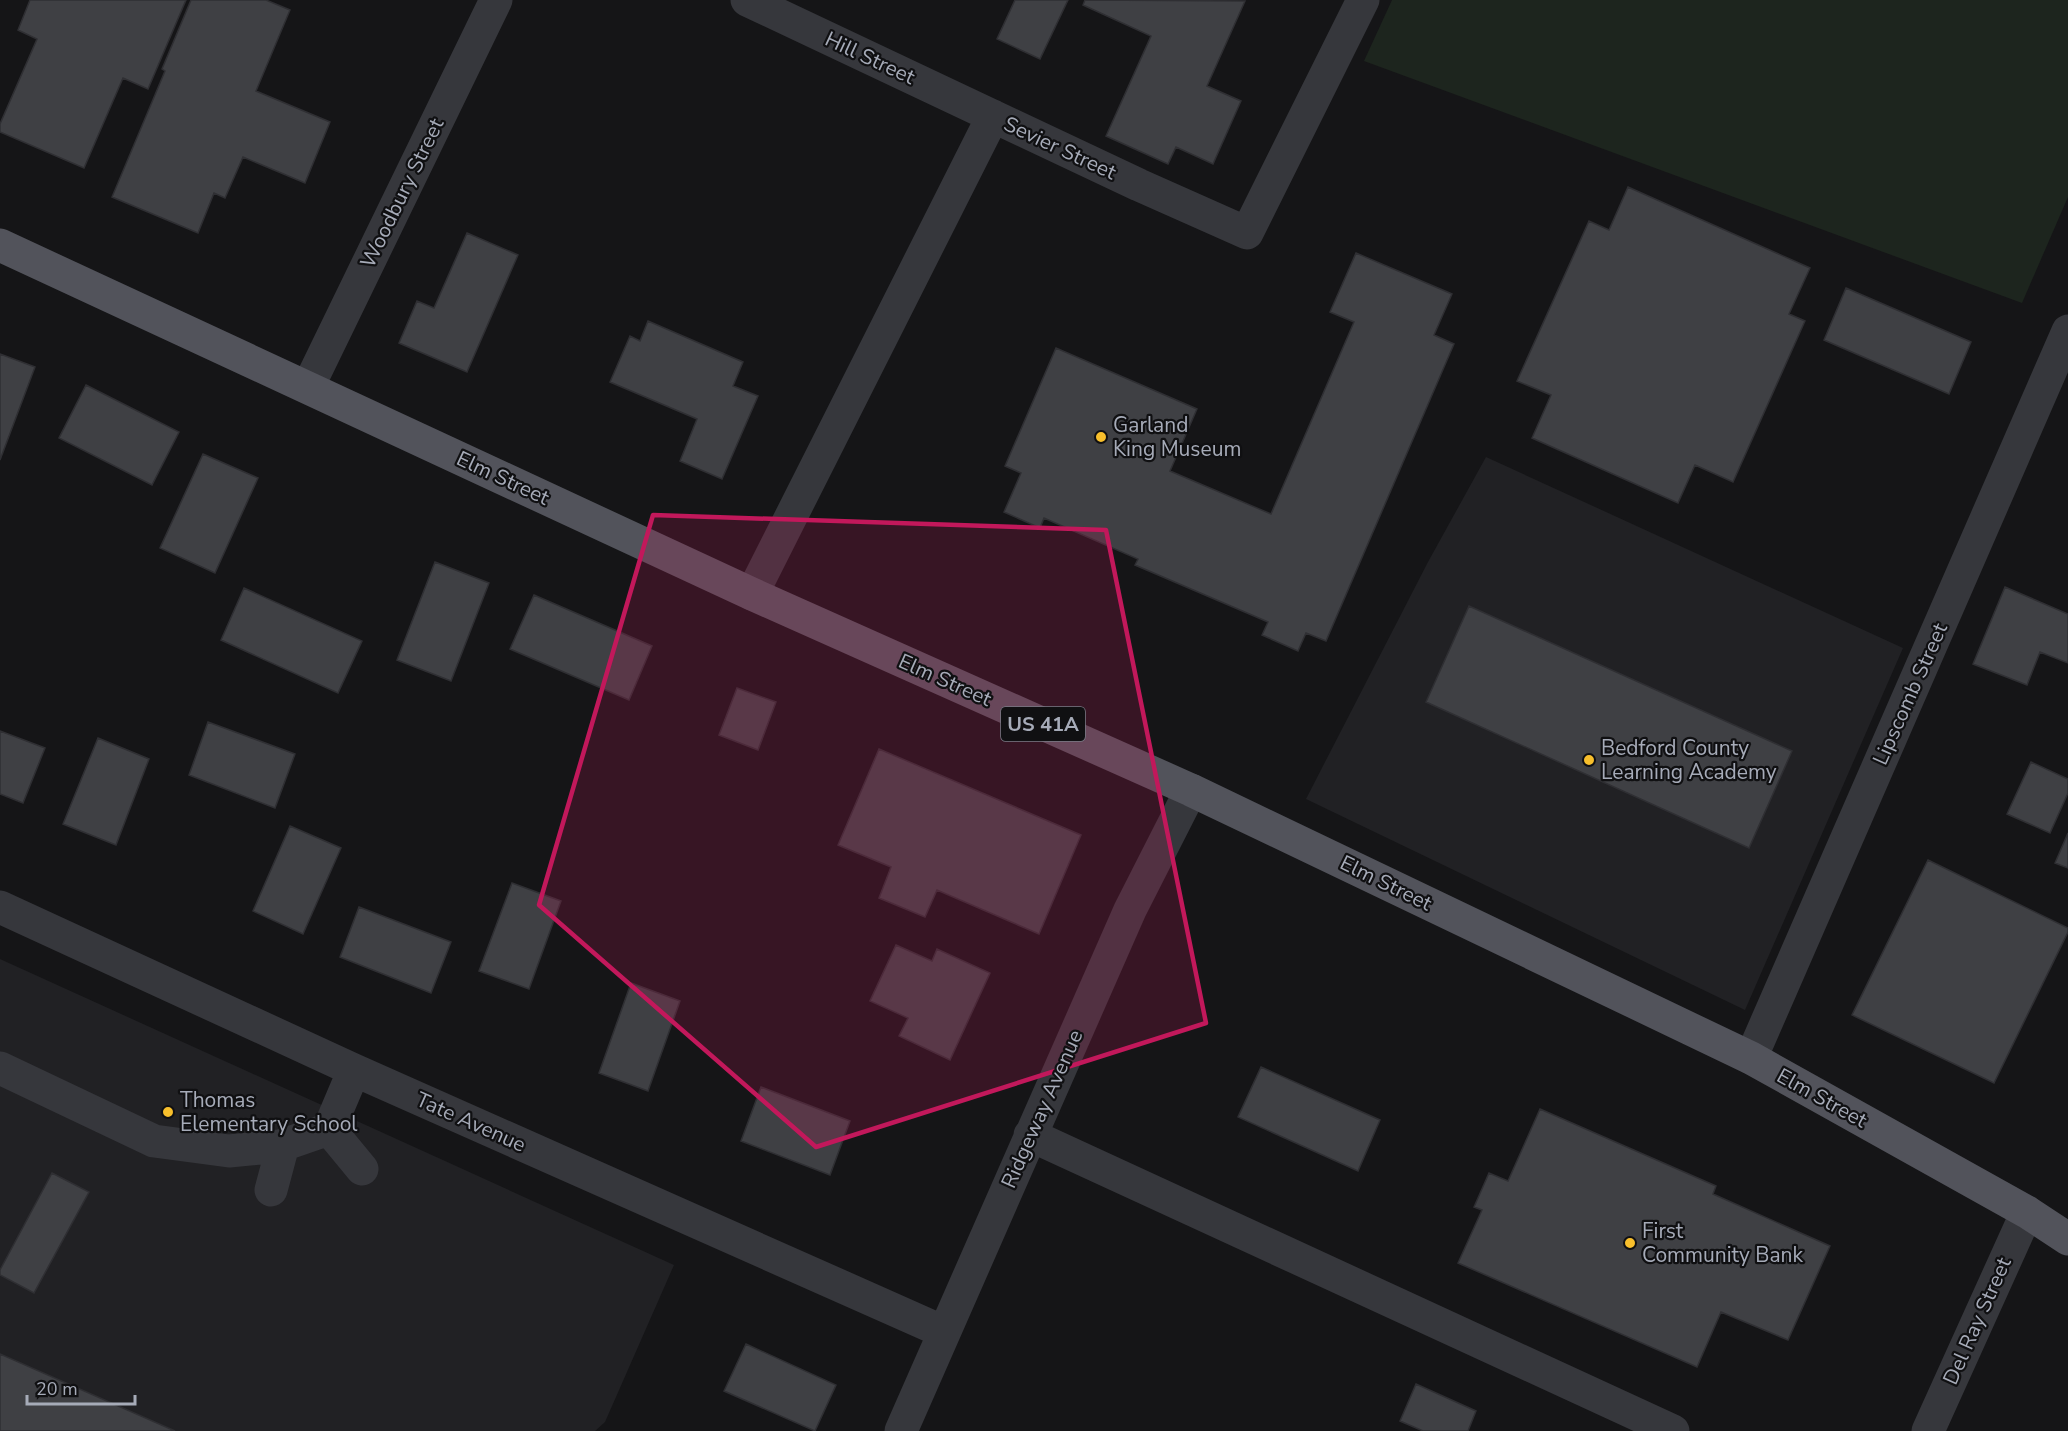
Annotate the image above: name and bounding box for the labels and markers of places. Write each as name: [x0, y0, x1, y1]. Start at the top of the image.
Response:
place label: Garland King Museum: [1113, 411, 1241, 463]
marker: Garland King Museum: [1094, 430, 1108, 444]
place label: Bedford County Learning Academy: [1601, 734, 1777, 786]
marker: Bedford County Learning Academy: [1582, 753, 1596, 767]
place label: Thomas Elementary School: [180, 1086, 358, 1138]
marker: Thomas Elementary School: [161, 1105, 175, 1119]
place label: First Community Bank: [1642, 1217, 1804, 1269]
marker: First Community Bank: [1623, 1236, 1637, 1250]

